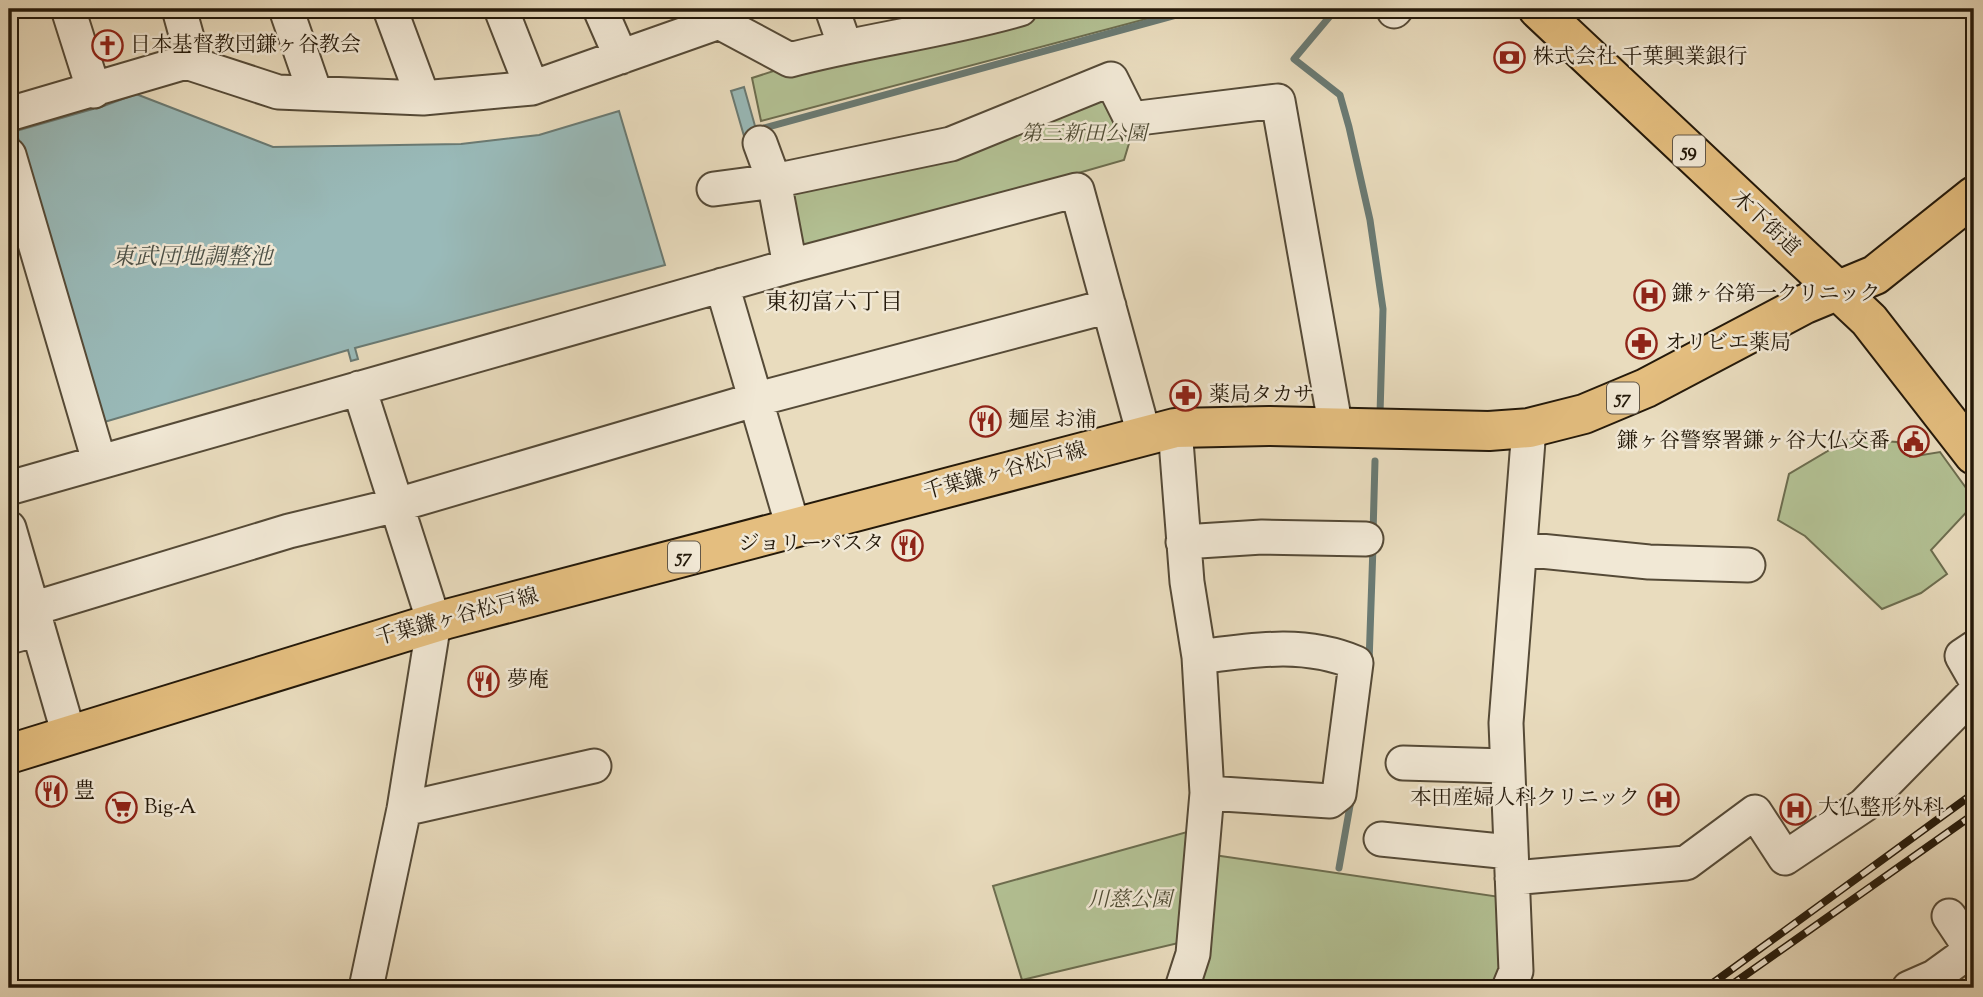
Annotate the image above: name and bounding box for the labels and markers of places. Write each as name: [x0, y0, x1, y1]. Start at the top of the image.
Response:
church icon: 日本基督教団鎌ヶ谷教会: [90, 29, 124, 63]
place label: 日本基督教団鎌ヶ谷教会: [130, 31, 361, 61]
bank icon: 株式会社 千葉興業銀行: [1493, 41, 1527, 75]
place label: 株式会社 千葉興業銀行: [1533, 43, 1747, 73]
hospital icon: 鎌ヶ谷第一クリニック: [1632, 278, 1666, 312]
place label: 鎌ヶ谷第一クリニック: [1672, 280, 1881, 310]
pharmacy icon: オリビエ薬局: [1625, 327, 1659, 361]
place label: オリビエ薬局: [1665, 329, 1791, 359]
pharmacy icon: 薬局タカサ: [1169, 379, 1203, 413]
place label: 薬局タカサ: [1209, 381, 1314, 411]
restaurant icon: 麺屋 お浦: [968, 404, 1002, 438]
place label: 麺屋 お浦: [1008, 406, 1096, 436]
public building icon: 鎌ヶ谷警察署鎌ヶ谷大仏交番: [1896, 425, 1930, 459]
place label: 鎌ヶ谷警察署鎌ヶ谷大仏交番: [1617, 427, 1890, 457]
restaurant icon: ジョリーパスタ: [890, 528, 924, 562]
place label: ジョリーパスタ: [738, 530, 884, 560]
restaurant icon: 夢庵: [467, 664, 501, 698]
place label: 夢庵: [507, 666, 549, 696]
restaurant icon: 豊: [34, 775, 68, 809]
place label: 豊: [74, 777, 95, 807]
hospital icon: 本田産婦人科クリニック: [1646, 782, 1680, 816]
place label: 本田産婦人科クリニック: [1410, 784, 1640, 814]
supermarket icon: Big-A: [104, 791, 138, 825]
hospital icon: 大仏整形外科: [1778, 792, 1812, 826]
place label: Big-A: [144, 793, 196, 823]
place label: 大仏整形外科: [1818, 794, 1944, 824]

